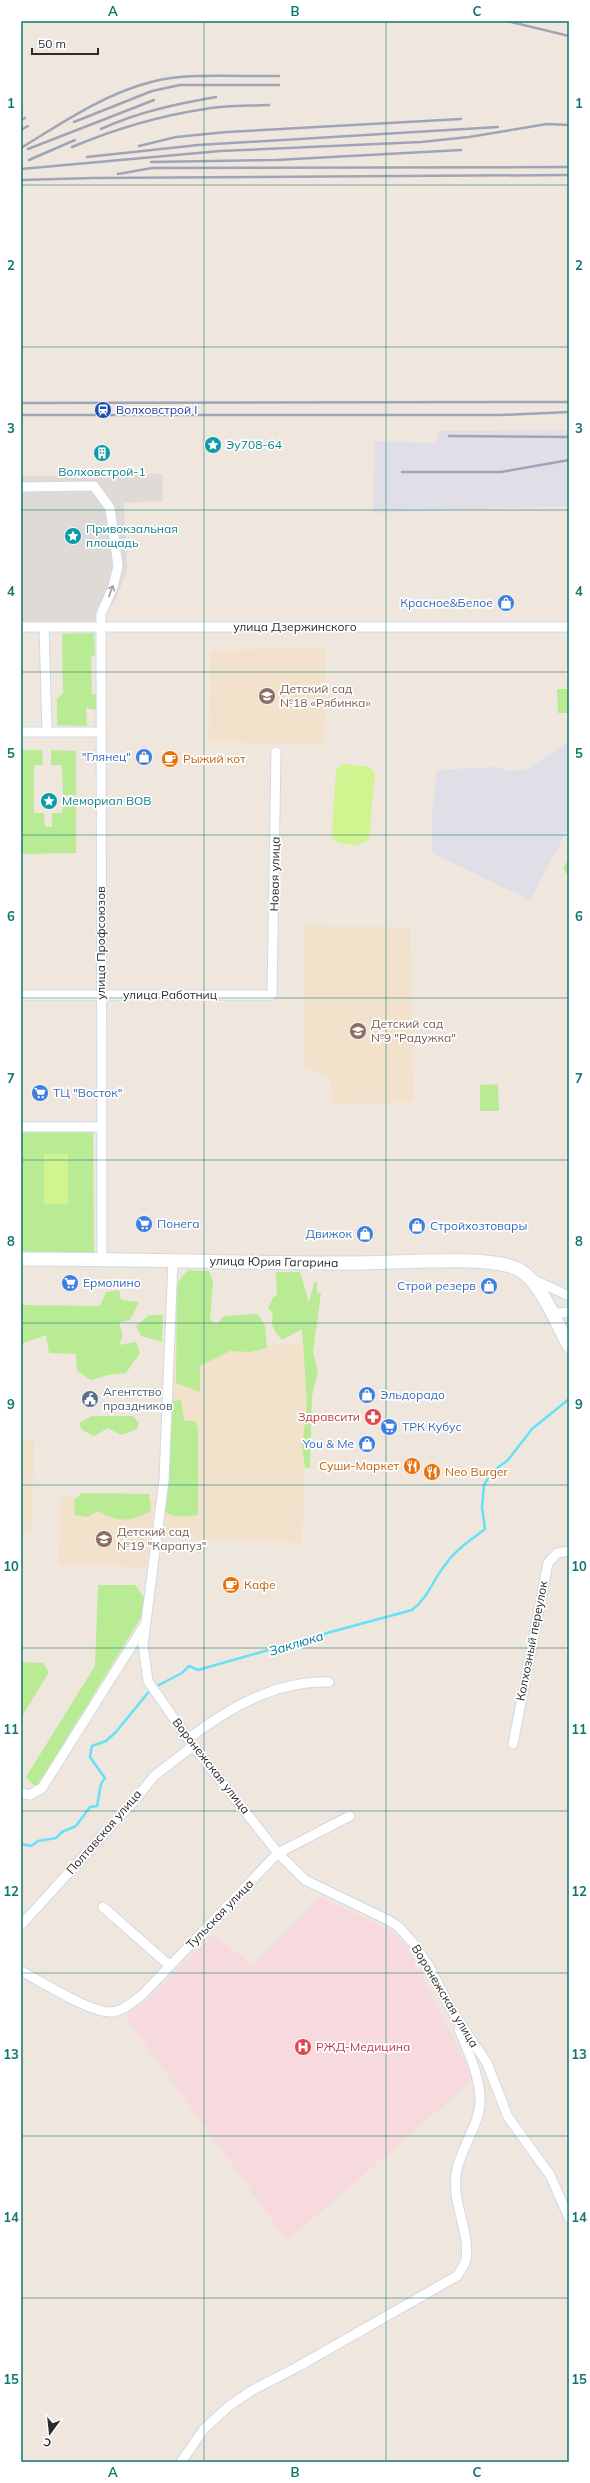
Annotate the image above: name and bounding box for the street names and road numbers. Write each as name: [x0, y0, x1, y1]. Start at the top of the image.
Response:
street label: улица Дзержинского: [233, 619, 357, 634]
street label: Новая улица: [266, 836, 283, 912]
street label: улица Профсоюзов: [93, 886, 108, 1000]
street label: улица Работниц: [123, 987, 217, 1002]
street label: улица Юрия Гагарина: [210, 1253, 339, 1270]
street label: Колхозный переулок: [513, 1579, 551, 1702]
street label: Воронежская улица: [169, 1715, 253, 1817]
street label: Полтавская улица: [63, 1786, 144, 1877]
street label: Тульская улица: [183, 1876, 257, 1951]
street label: Воронежская улица: [409, 1942, 482, 2050]

